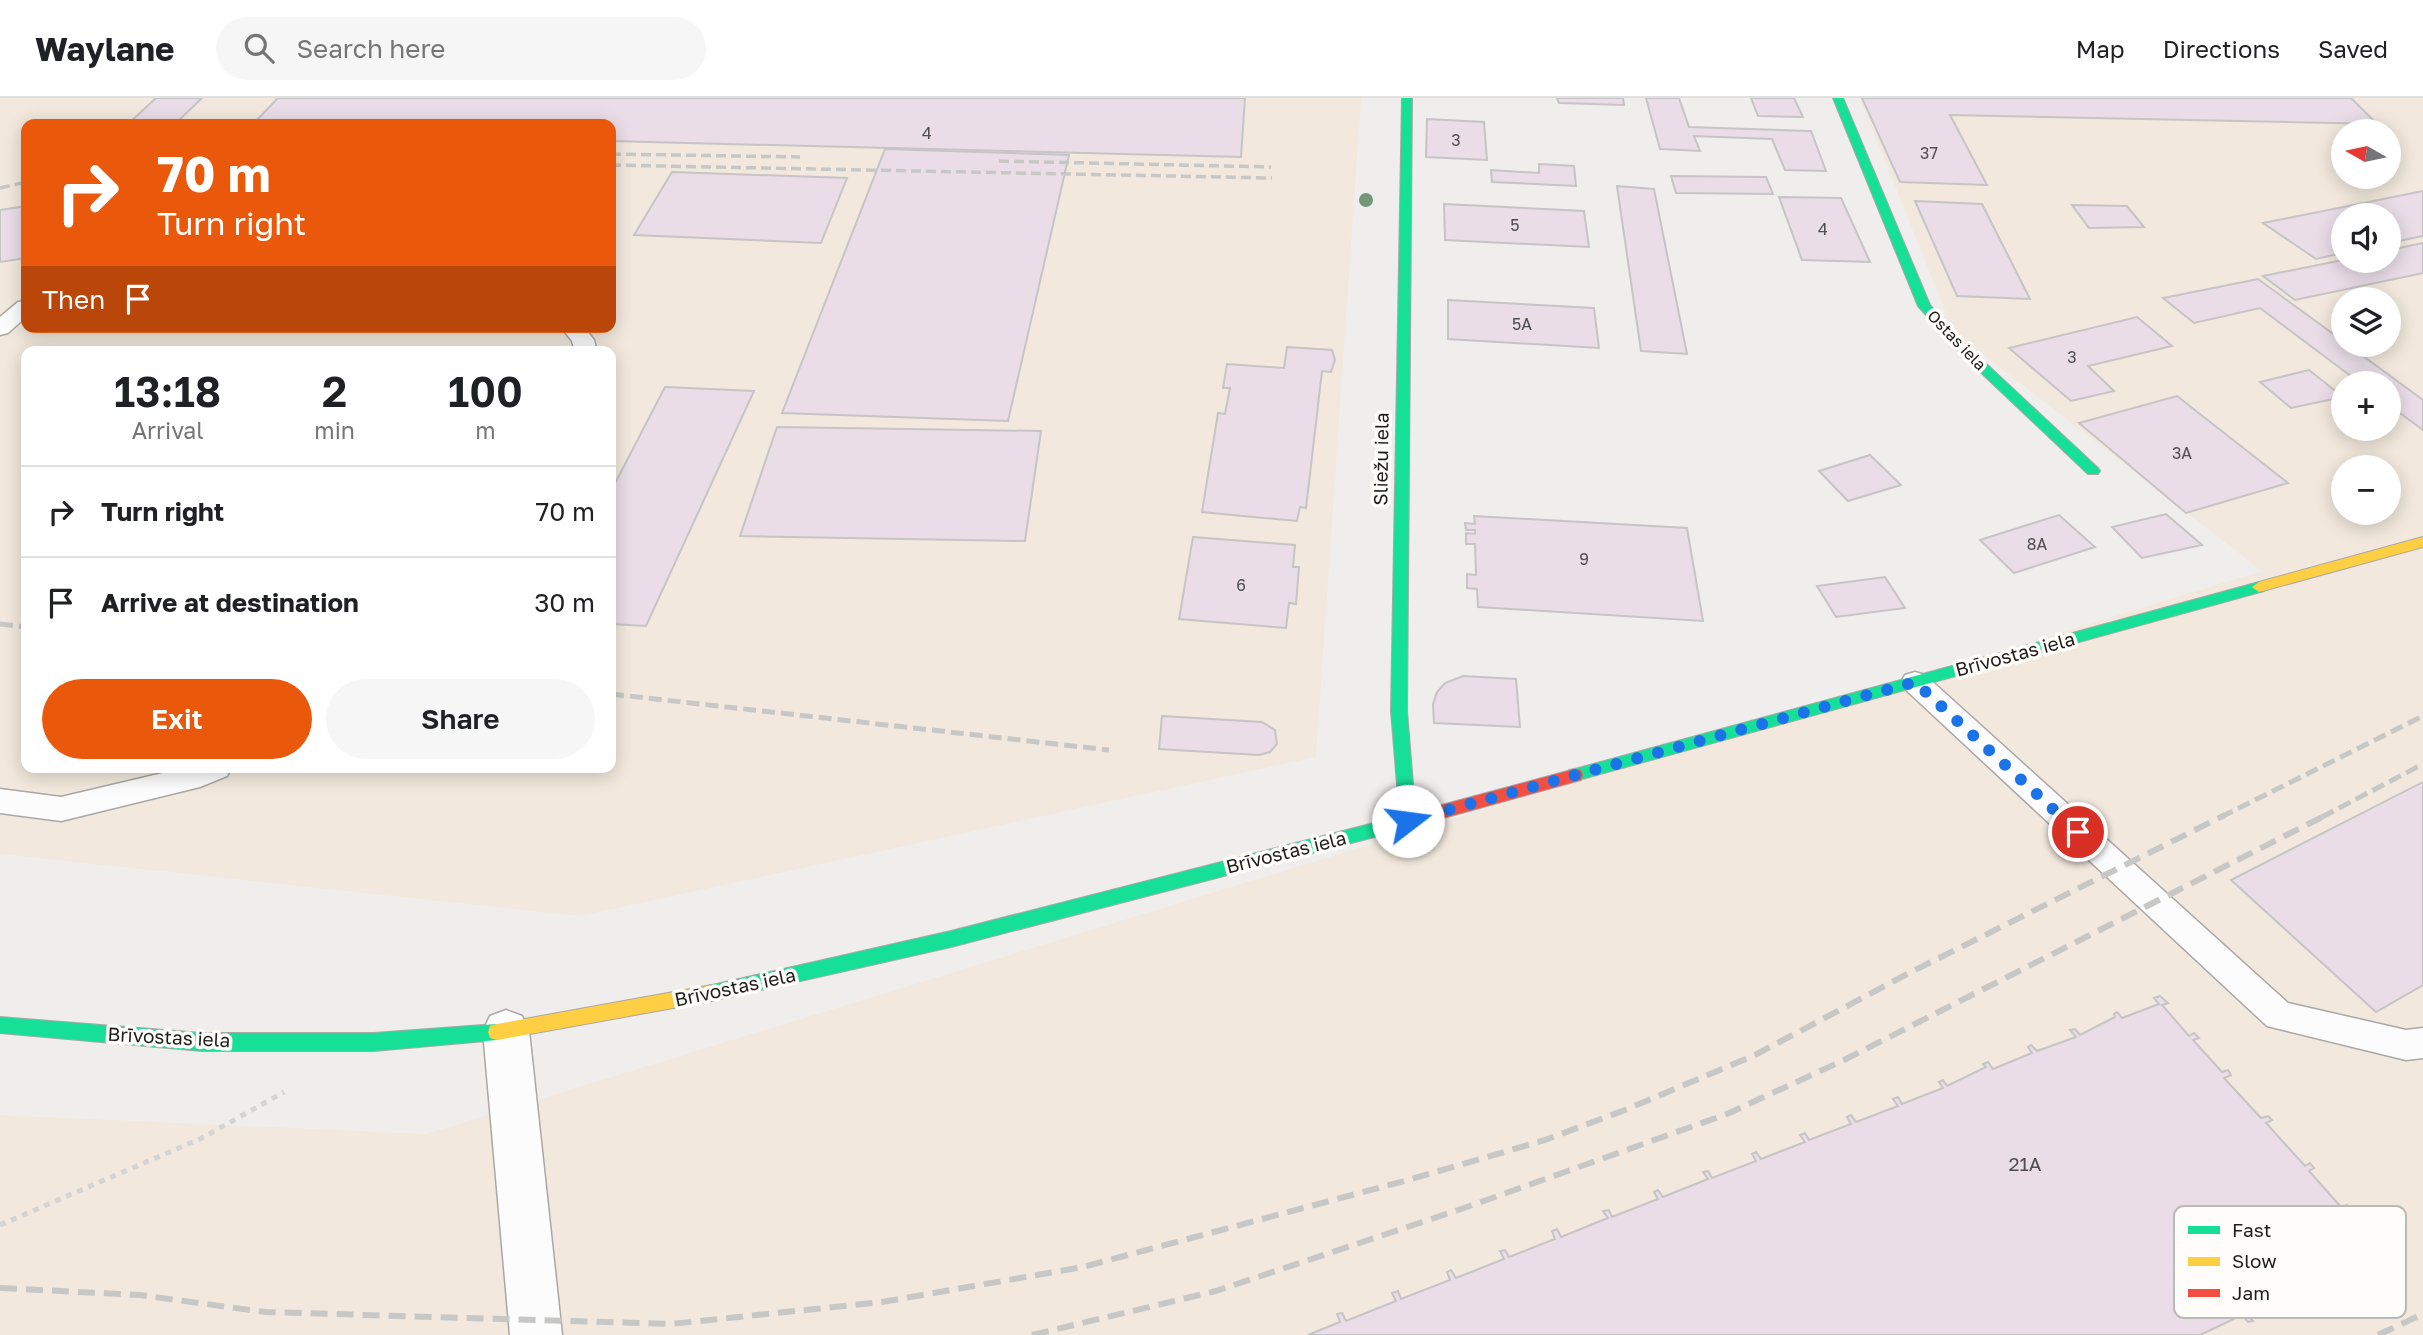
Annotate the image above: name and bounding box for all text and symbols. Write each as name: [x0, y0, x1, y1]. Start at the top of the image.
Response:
search box: [216, 17, 706, 80]
text: Waylane: [35, 29, 174, 68]
icon: search: [240, 29, 278, 67]
text: Search here: [296, 33, 445, 64]
text: Map: [2076, 34, 2125, 63]
text: Directions: [2163, 34, 2280, 63]
text: Saved: [2318, 34, 2388, 63]
north arrow: [2331, 119, 2401, 189]
map controls: [2331, 119, 2401, 525]
house number: 4: [922, 123, 932, 143]
house number: 3: [1451, 130, 1461, 150]
house number: 37: [1920, 143, 1938, 163]
text: 70 m: [157, 144, 271, 203]
icon: right: [42, 147, 133, 238]
button: sound: [2331, 203, 2401, 273]
text: Turn right: [157, 204, 306, 242]
house number: 5: [1510, 215, 1520, 235]
house number: 4: [1818, 219, 1828, 239]
icon: arrive: [119, 280, 157, 318]
text: Then: [42, 284, 105, 315]
button: layers: [2331, 287, 2401, 357]
street label: Ostas iela: [1923, 306, 1991, 374]
house number: 5A: [1512, 314, 1532, 334]
house number: 3: [2067, 347, 2077, 367]
text: 13:18: [114, 366, 221, 416]
text: 2: [322, 366, 347, 416]
text: 100: [448, 366, 523, 416]
button: +: [2331, 371, 2401, 441]
street label: Sliežu iela: [1368, 412, 1393, 506]
text: Arrival: [132, 416, 204, 444]
text: min: [314, 416, 355, 444]
text: m: [475, 416, 496, 444]
house number: 3A: [2172, 443, 2192, 463]
button: −: [2331, 455, 2401, 525]
icon: right: [42, 493, 80, 531]
text: Turn right: [101, 496, 224, 527]
text: 70 m: [536, 496, 595, 527]
house number: 8A: [2027, 534, 2048, 554]
house number: 9: [1579, 549, 1589, 569]
house number: 6: [1236, 575, 1246, 595]
icon: arrive: [42, 584, 80, 622]
text: Arrive at destination: [101, 587, 359, 618]
text: 30 m: [534, 587, 595, 618]
street label: Brīvostas iela: [1952, 626, 2077, 681]
button: Exit: [42, 679, 312, 759]
button: Share: [326, 679, 595, 759]
position arrow: [1371, 784, 1445, 858]
pin: [2048, 802, 2108, 862]
icon: arrive: [2059, 813, 2097, 851]
street label: Brīvostas iela: [1223, 825, 1348, 878]
street label: Brīvostas iela: [672, 962, 797, 1011]
street label: Brīvostas iela: [107, 1022, 231, 1051]
house number: 21A: [2009, 1152, 2042, 1175]
legend: [2174, 1206, 2406, 1318]
text: Fast: [2232, 1218, 2271, 1241]
text: Slow: [2232, 1249, 2277, 1272]
text: Jam: [2232, 1281, 2270, 1304]

